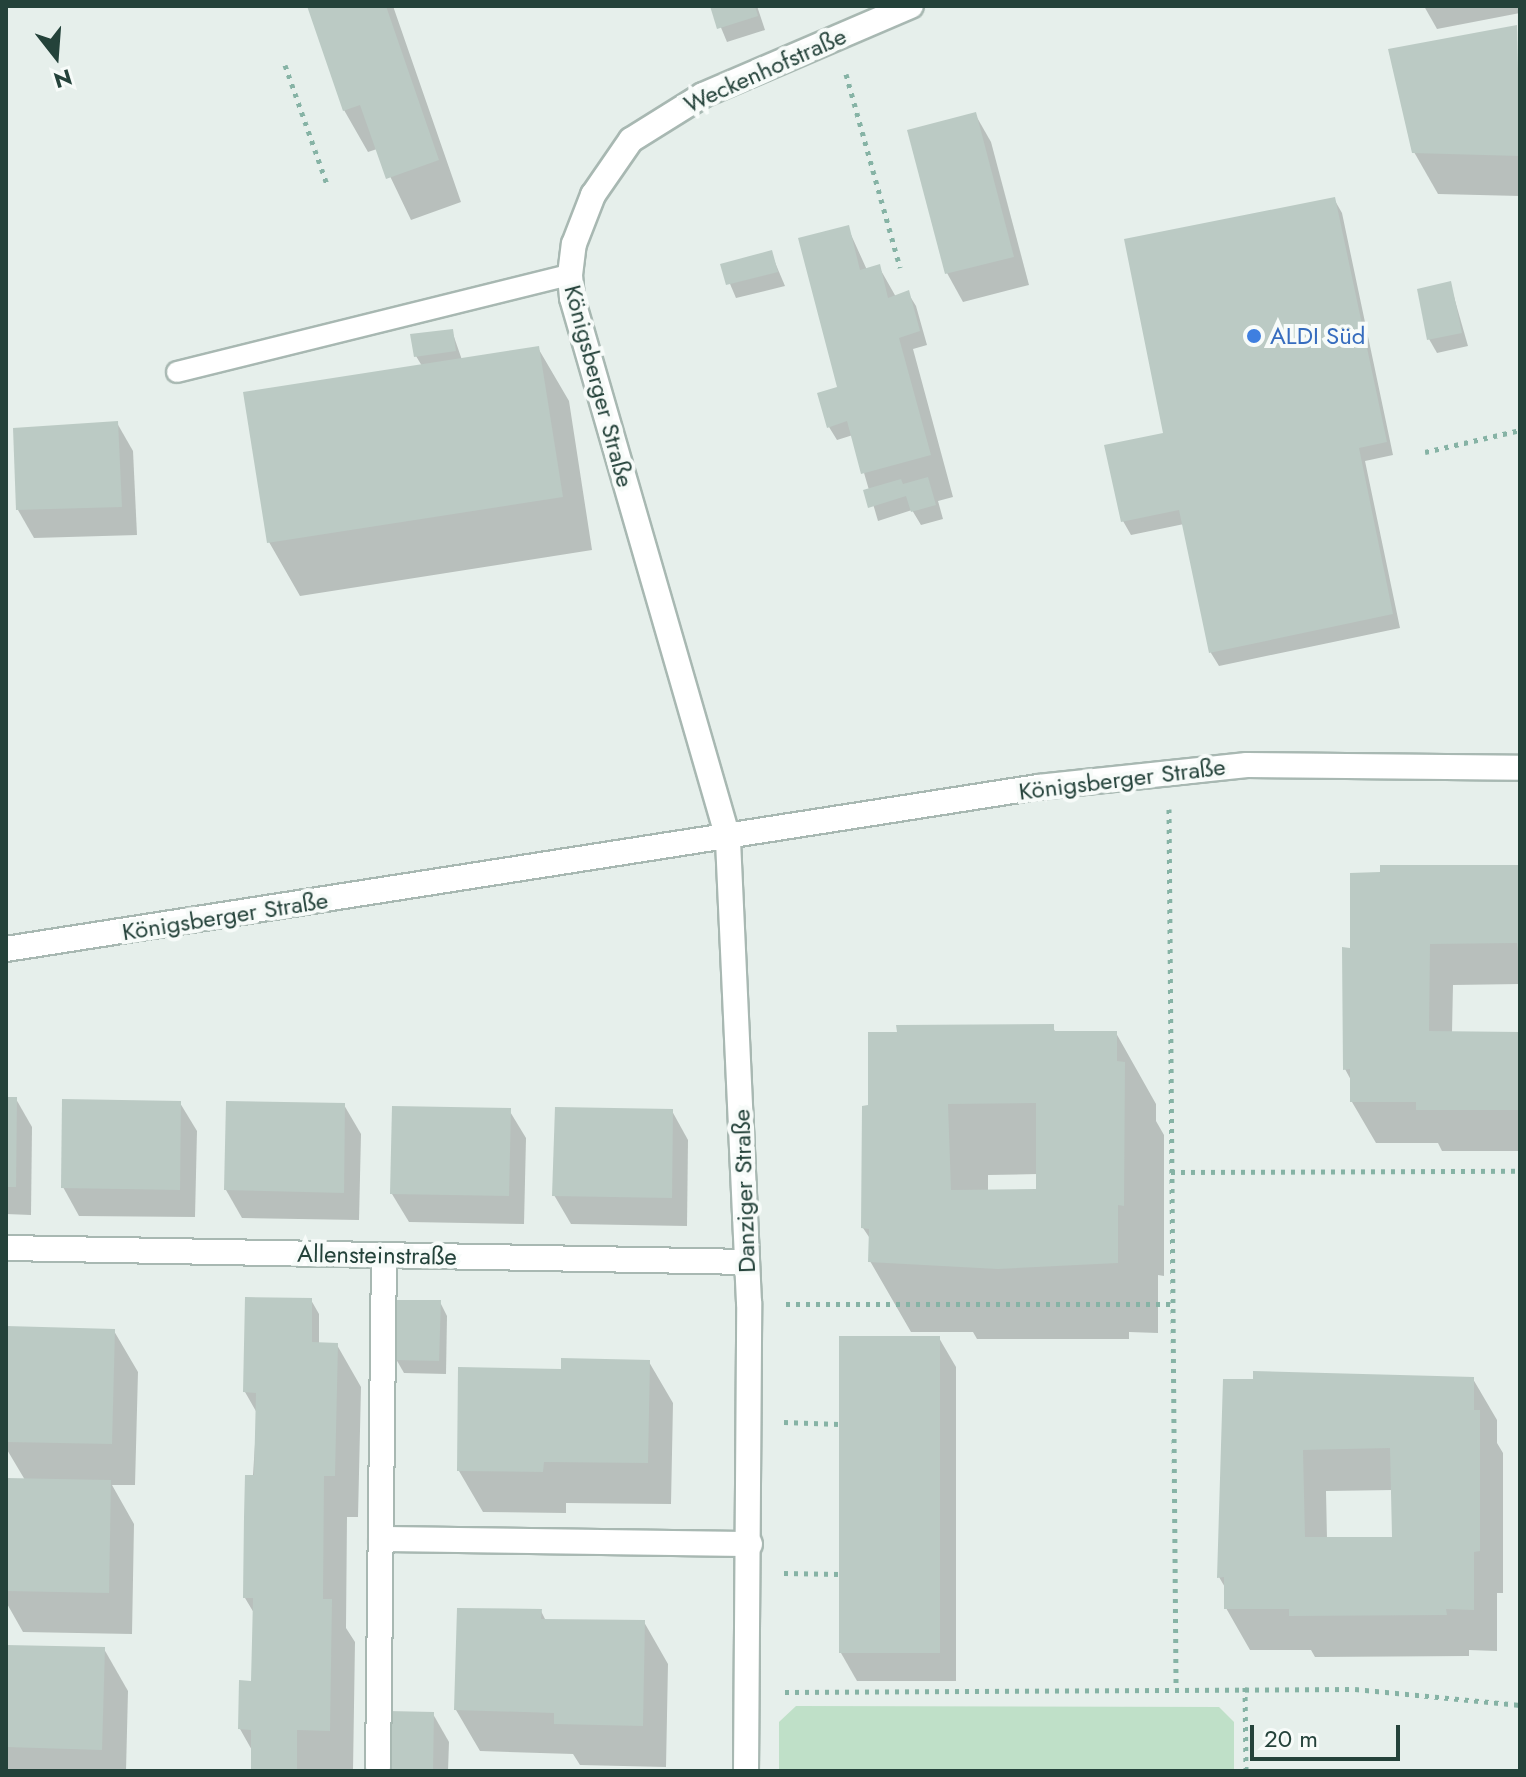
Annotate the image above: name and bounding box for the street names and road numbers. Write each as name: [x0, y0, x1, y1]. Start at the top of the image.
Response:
street label: Weckenhofstraße: [679, 21, 851, 119]
street label: Königsberger Straße: [558, 282, 640, 490]
street label: Königsberger Straße: [1017, 752, 1227, 806]
street label: Königsberger Straße: [120, 885, 330, 947]
street label: Danziger Straße: [727, 1109, 761, 1273]
street label: Allensteinstraße: [297, 1239, 457, 1271]

